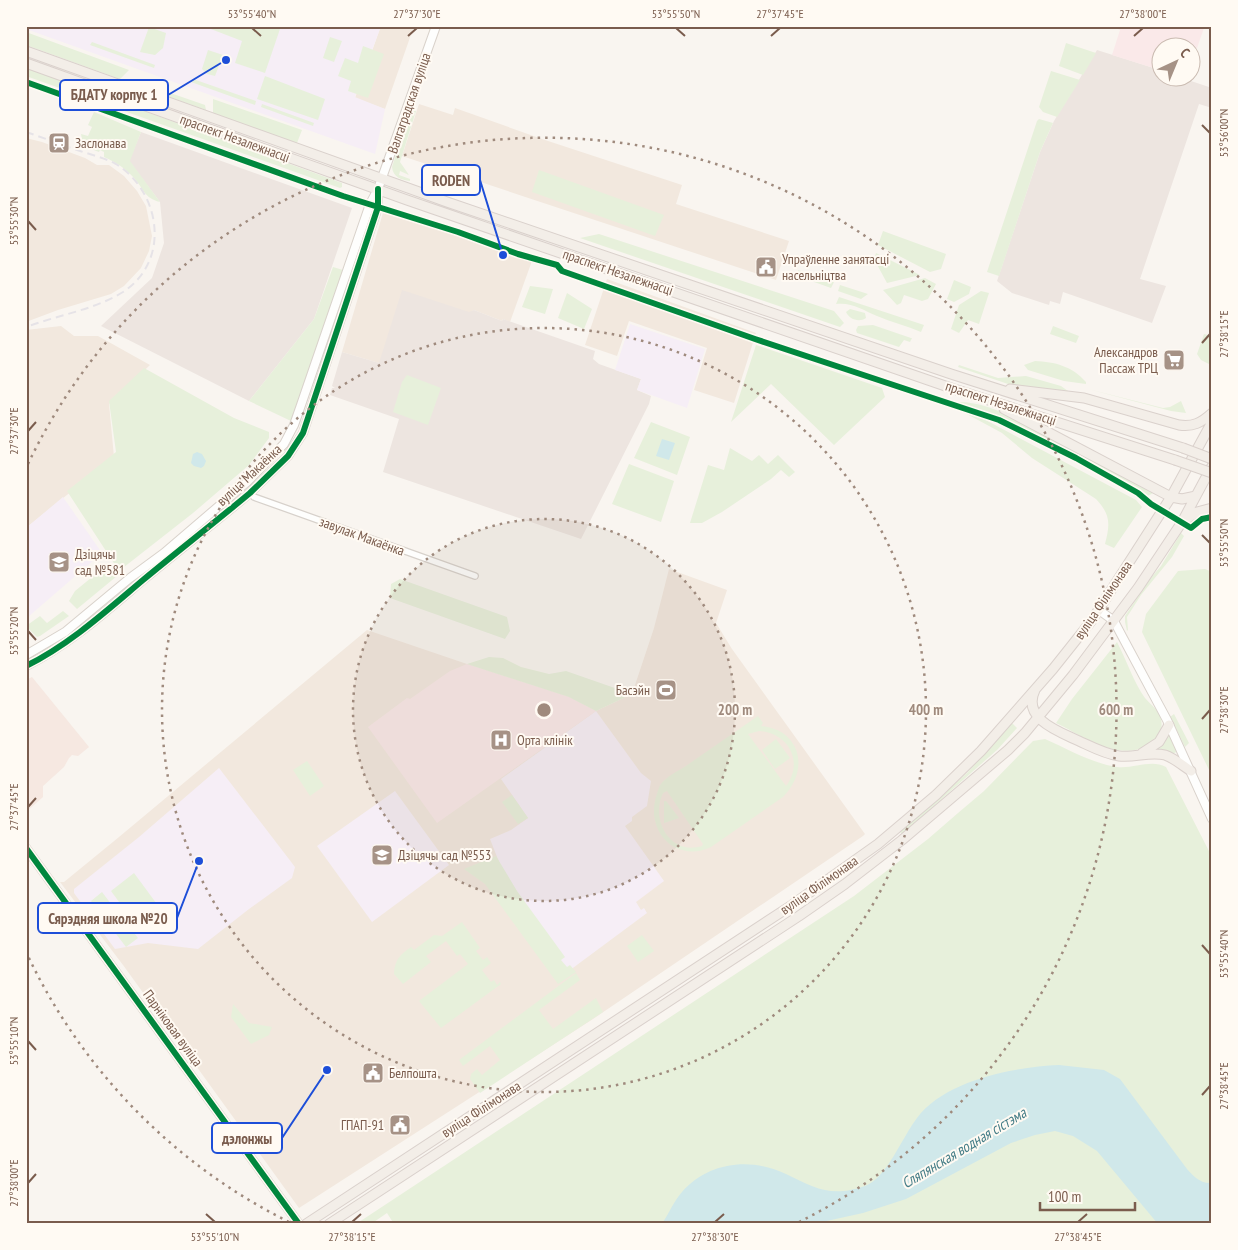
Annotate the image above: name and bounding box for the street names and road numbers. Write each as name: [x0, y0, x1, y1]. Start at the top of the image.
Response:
street label: Валгаградская вуліца: [383, 50, 435, 156]
street label: праспект Незалежнасці: [178, 110, 292, 166]
street label: праспект Незалежнасці: [560, 245, 676, 299]
street label: праспект Незалежнасці: [943, 377, 1059, 429]
street label: вуліца Макаёнка: [213, 440, 285, 510]
street label: завулак Макаёнка: [317, 512, 407, 560]
street label: вуліца Філімонава: [1070, 557, 1136, 643]
street label: вуліца Філімонава: [777, 851, 861, 919]
street label: Парніковая вуліца: [139, 986, 207, 1070]
street label: вуліца Філімонава: [438, 1077, 524, 1141]

